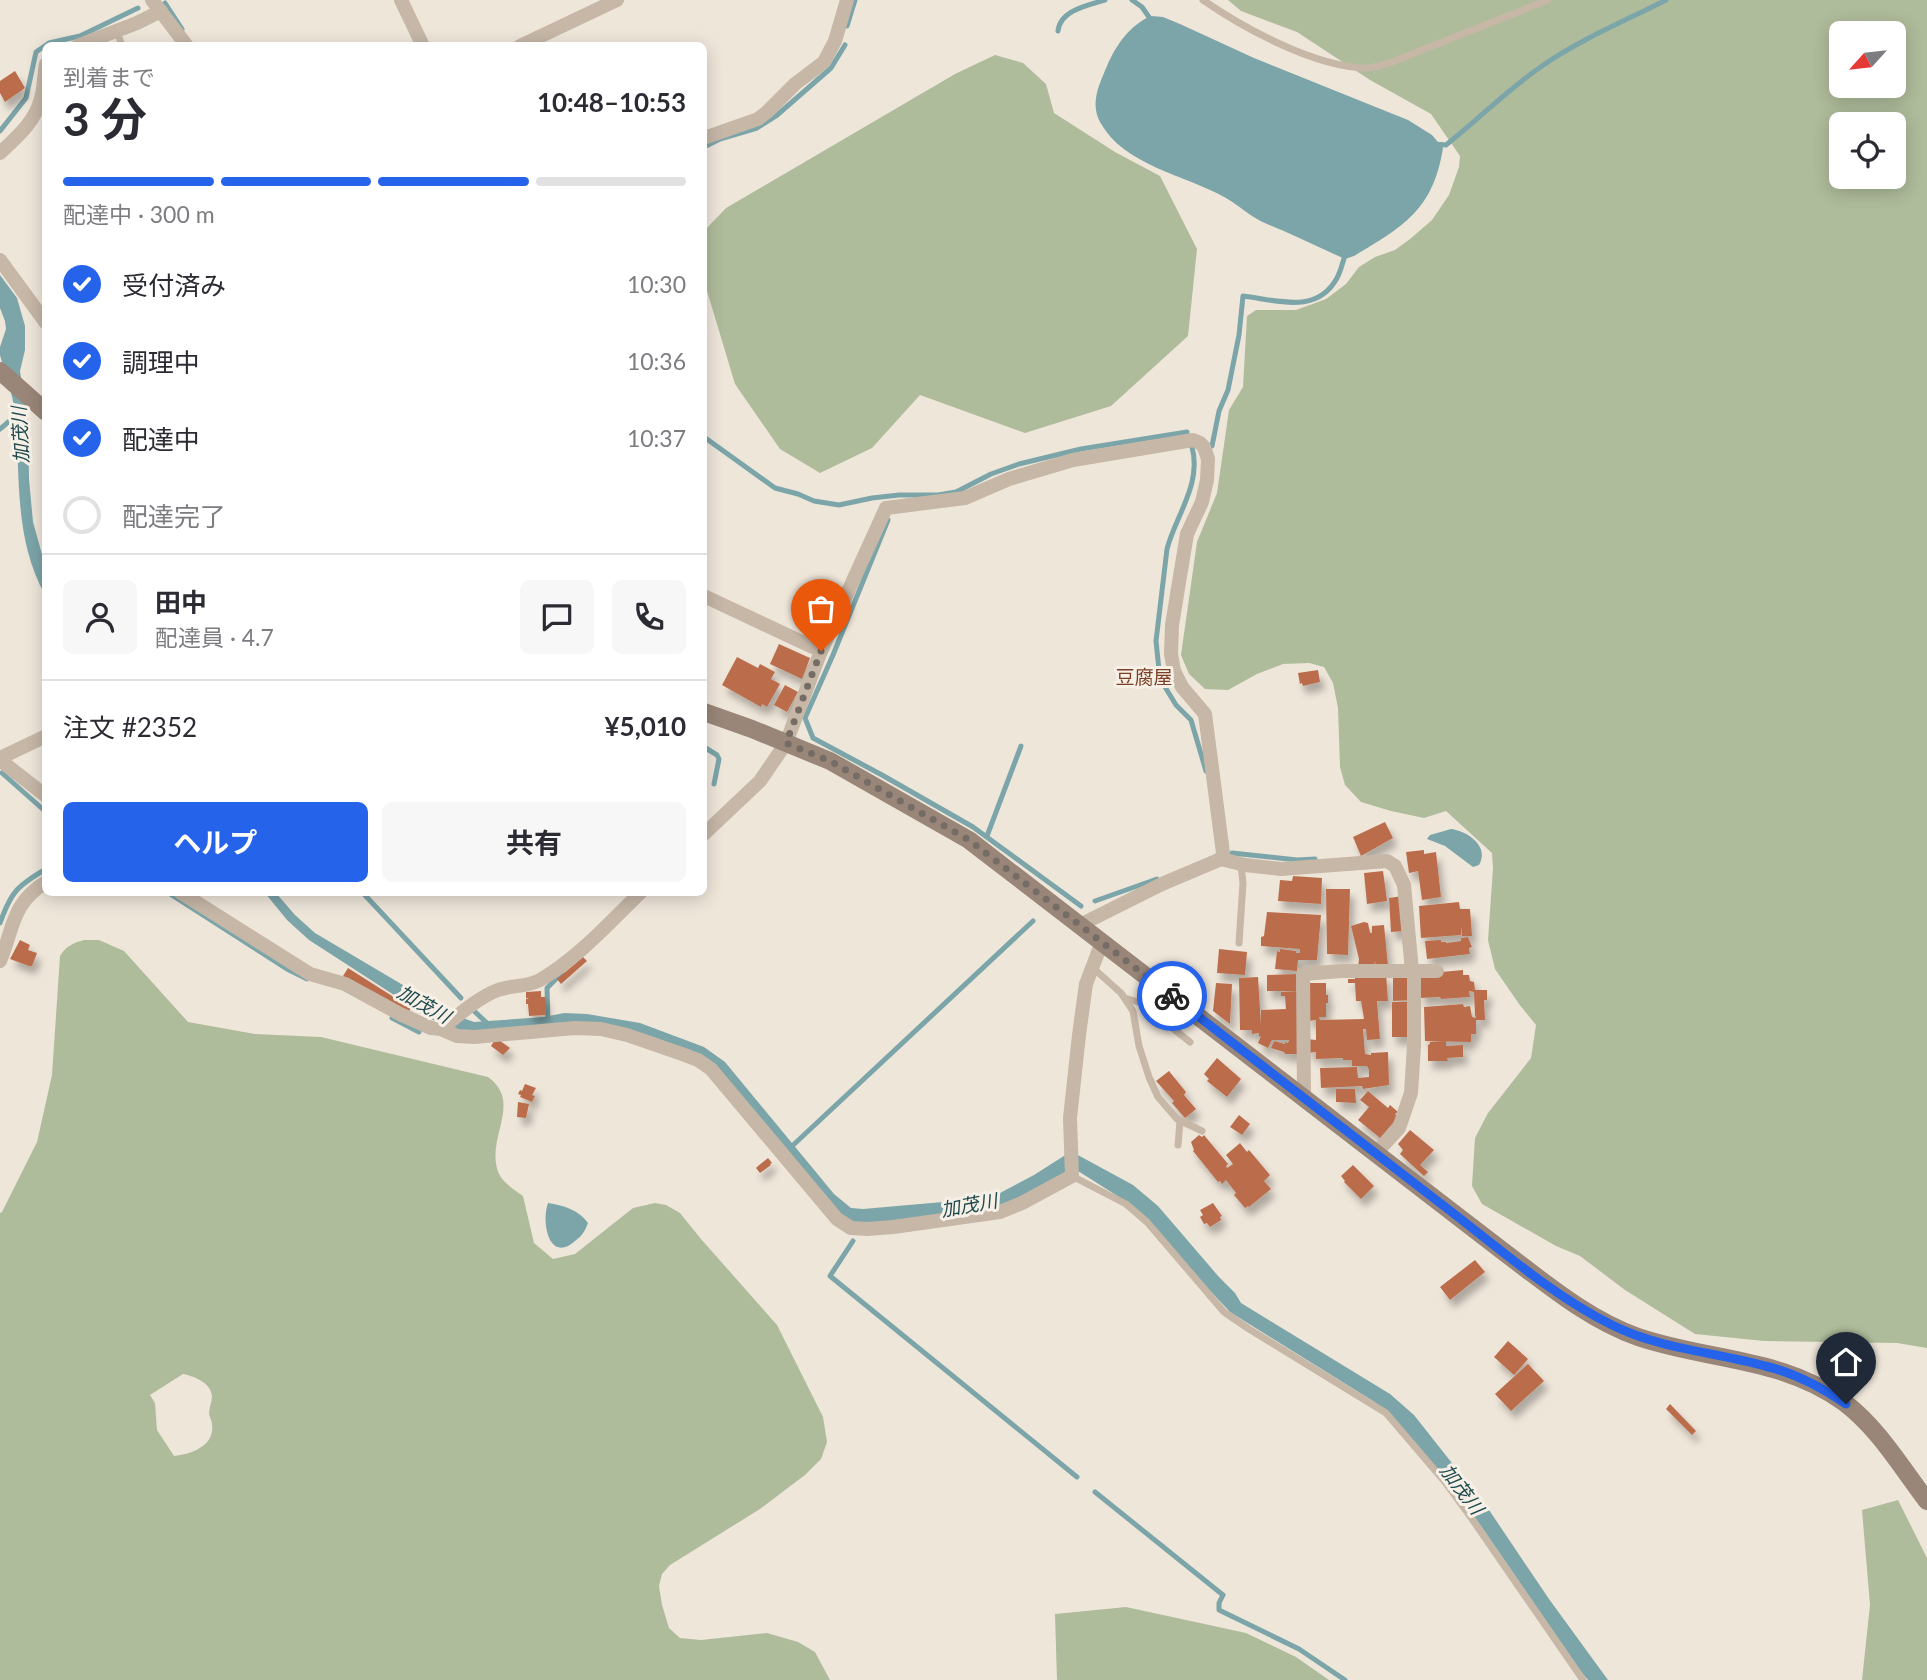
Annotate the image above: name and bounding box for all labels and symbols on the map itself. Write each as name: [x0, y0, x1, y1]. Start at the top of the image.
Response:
north arrow: [1829, 21, 1906, 98]
water label: 加茂川: [6, 404, 32, 464]
pin: [791, 579, 851, 651]
district label: 豆腐屋: [1115, 665, 1173, 688]
courier: [1137, 961, 1207, 1031]
water label: 加茂川: [394, 980, 456, 1028]
water label: 加茂川: [939, 1188, 1001, 1221]
pin: [1816, 1332, 1876, 1404]
water label: 加茂川: [1436, 1459, 1490, 1520]

